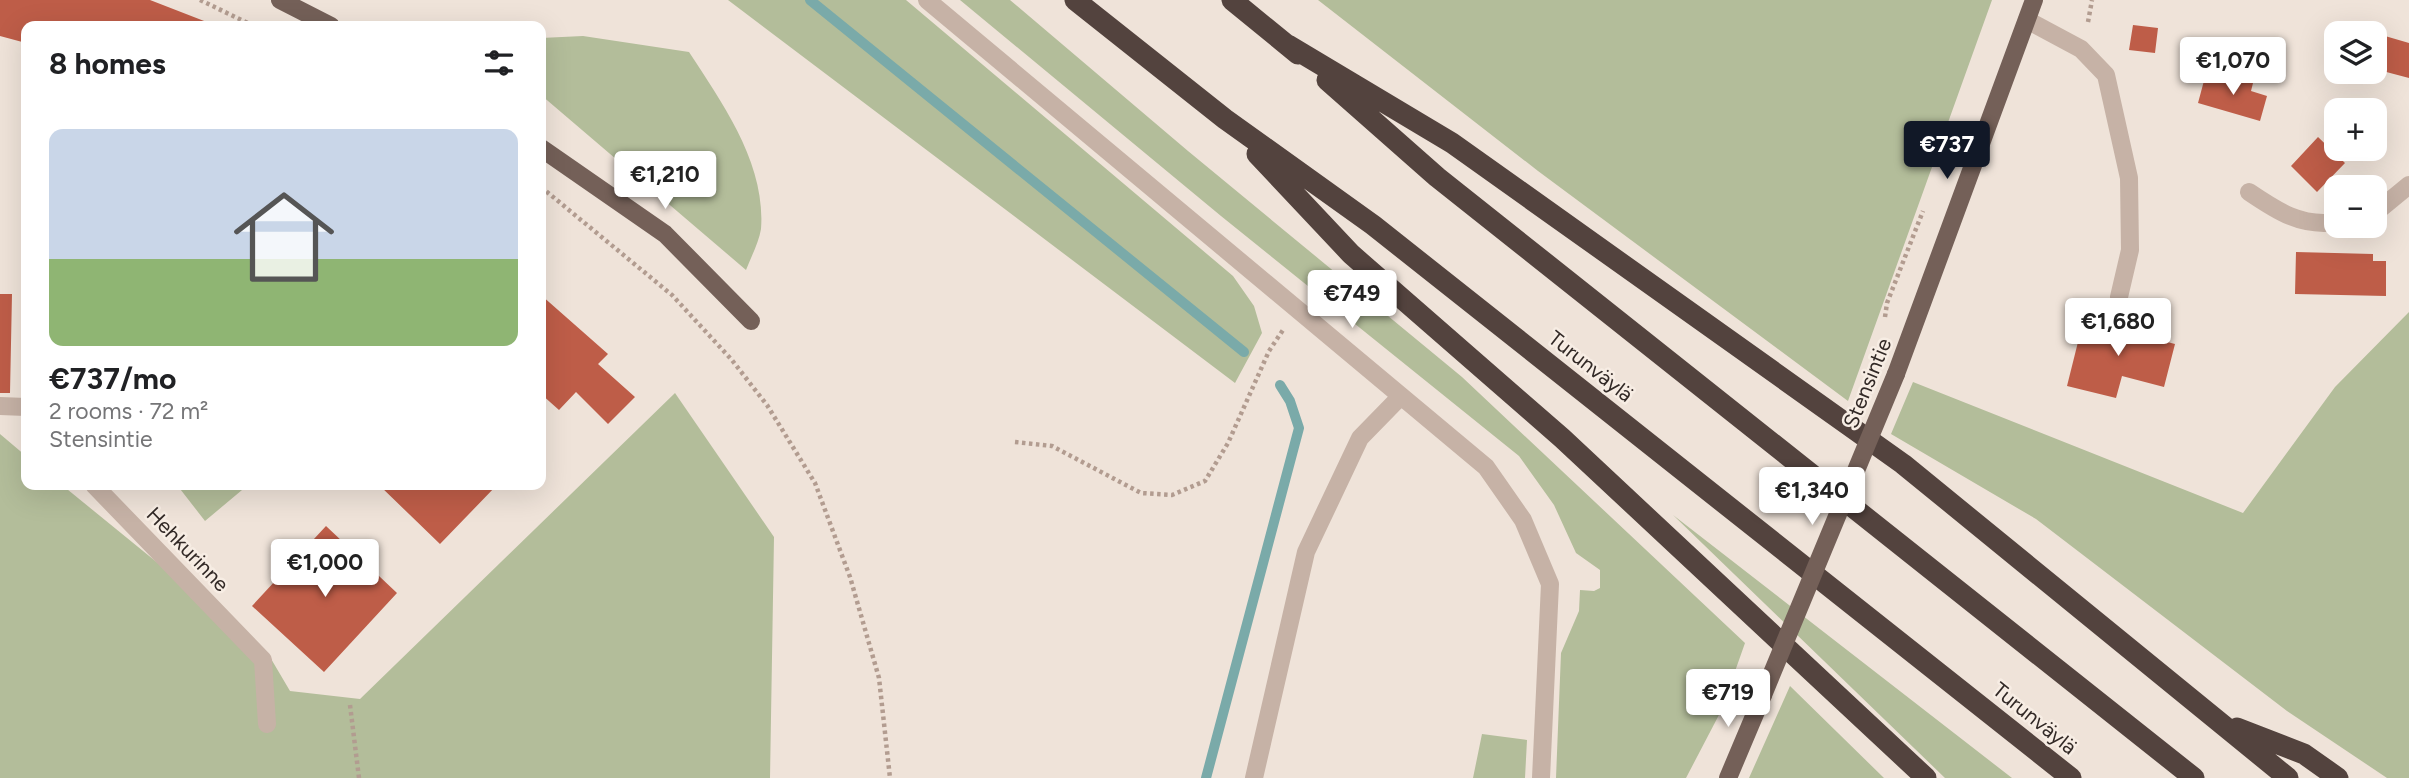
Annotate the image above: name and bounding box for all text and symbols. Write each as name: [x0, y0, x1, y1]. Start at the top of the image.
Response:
map controls: [2324, 21, 2387, 238]
button: layers: [2324, 21, 2387, 84]
pin: €1,070: [2176, 38, 2290, 97]
icon: filters: [480, 44, 518, 82]
text: 8 homes: [49, 45, 166, 82]
text: €1,070: [2196, 46, 2270, 74]
button: +: [2324, 98, 2387, 161]
pin: €737: [1906, 122, 1988, 181]
text: €737: [1920, 130, 1974, 158]
pin: €1,210: [608, 152, 722, 211]
text: €1,210: [630, 160, 700, 188]
icon: home: [221, 174, 347, 300]
button: −: [2324, 175, 2387, 238]
pin: €749: [1311, 270, 1393, 330]
text: €749: [1324, 279, 1380, 307]
pin: €1,680: [2061, 298, 2175, 358]
text: €1,680: [2081, 307, 2155, 335]
street label: Turunväylä: [1544, 325, 1638, 407]
street label: Stensintie: [1838, 334, 1896, 432]
text: €737/mo: [49, 360, 176, 397]
text: 2 rooms · 72 m²: [49, 397, 208, 425]
text: Stensintie: [49, 425, 153, 453]
pin: €1,340: [1755, 468, 1869, 527]
text: €1,340: [1775, 476, 1849, 504]
street label: Hehkurinne: [142, 502, 234, 596]
pin: €1,000: [268, 540, 382, 599]
text: €1,000: [287, 548, 363, 576]
pin: €719: [1687, 670, 1769, 729]
street label: Turunväylä: [1988, 677, 2082, 759]
text: €719: [1702, 678, 1754, 706]

